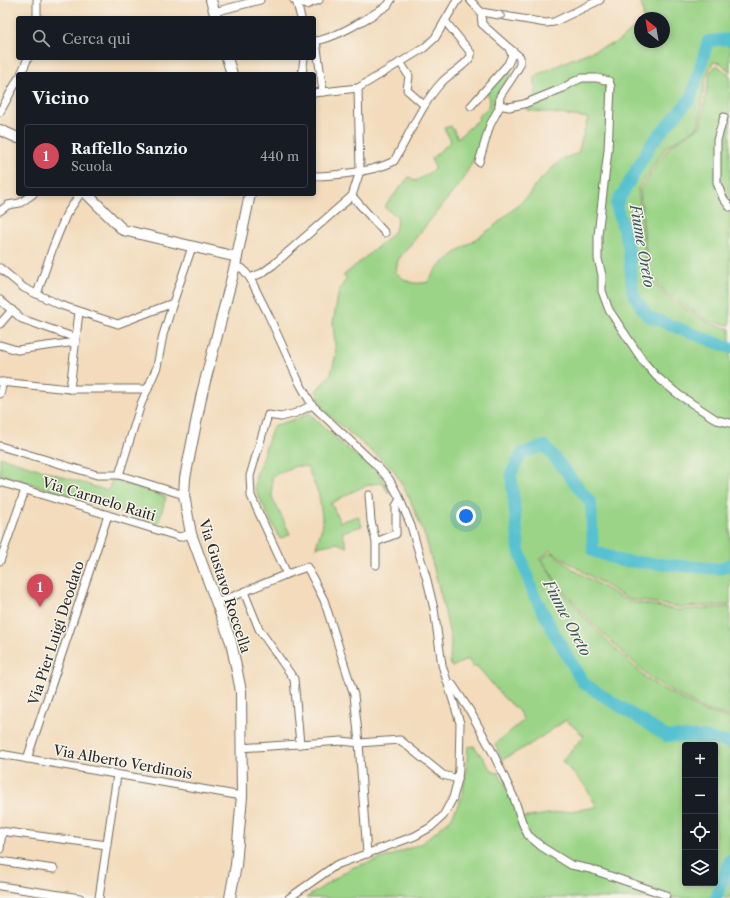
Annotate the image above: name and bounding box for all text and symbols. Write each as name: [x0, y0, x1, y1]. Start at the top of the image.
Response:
one-way arrow: [500, 11, 506, 20]
north arrow: [634, 12, 670, 48]
search box: [16, 16, 316, 60]
icon: search: [30, 27, 52, 49]
text: Cerca qui: [62, 29, 131, 48]
text: Vicino: [32, 88, 89, 108]
text: Raffello Sanzio: [71, 139, 188, 158]
text: 1: [43, 148, 49, 164]
text: 440 m: [260, 148, 299, 164]
text: Scuola: [71, 158, 112, 174]
water label: Fiume Oreto: [626, 202, 659, 289]
street label: Via Carmelo Raiti: [39, 473, 158, 525]
your location: [456, 506, 476, 526]
street label: Via Gustavo Roccella: [195, 516, 255, 656]
street label: Via Pier Luigi Deodato: [24, 559, 88, 708]
pin: 1: [27, 574, 53, 607]
water label: Fiume Oreto: [539, 575, 596, 659]
street label: Via Alberto Verdinois: [51, 741, 194, 783]
map controls: [682, 742, 718, 886]
button: +: [682, 742, 718, 778]
button: −: [682, 778, 718, 814]
button: locate: [682, 814, 718, 850]
button: layers: [682, 850, 718, 886]

